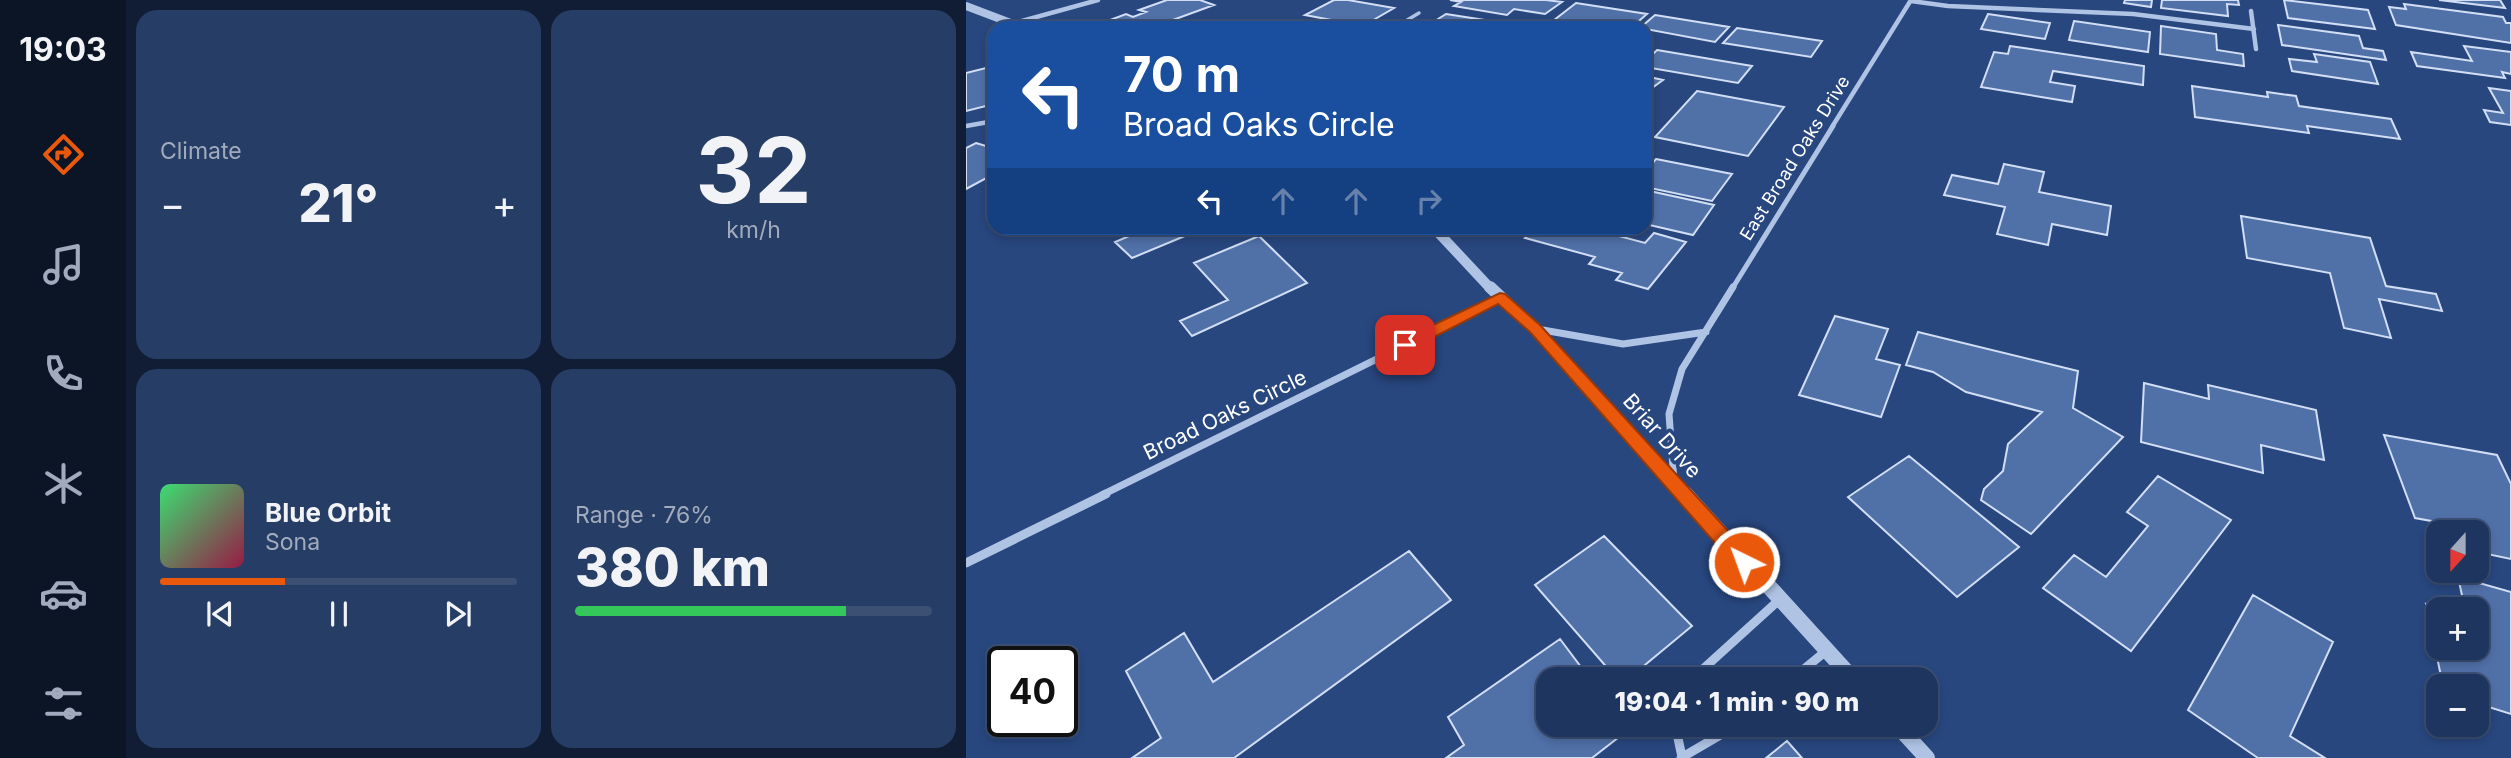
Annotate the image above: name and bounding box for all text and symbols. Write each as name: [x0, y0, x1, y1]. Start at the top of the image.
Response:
text: 19:03: [19, 30, 107, 69]
text: 70 m: [1123, 45, 1240, 104]
icon: left: [1008, 49, 1099, 140]
street label: East Broad Oaks Drive: [1735, 72, 1854, 244]
text: Broad Oaks Circle: [1123, 105, 1395, 144]
text: 32: [695, 115, 812, 225]
icon: directions: [39, 130, 88, 179]
text: Climate: [160, 137, 242, 165]
text: 21°: [298, 172, 379, 235]
text: −: [160, 181, 185, 227]
text: +: [492, 181, 517, 227]
icon: left: [1191, 182, 1229, 220]
icon: ahead: [1264, 182, 1302, 220]
icon: ahead: [1337, 182, 1375, 220]
icon: right: [1410, 182, 1448, 220]
text: km/h: [726, 216, 781, 244]
icon: music: [39, 240, 88, 289]
pin: [1375, 315, 1435, 375]
icon: arrive: [1386, 326, 1424, 364]
icon: phone: [39, 349, 88, 398]
street label: Broad Oaks Circle: [1139, 364, 1310, 465]
street label: Briar Drive: [1618, 388, 1707, 483]
icon: climate: [39, 459, 88, 508]
text: Blue Orbit: [265, 497, 391, 528]
text: Range · 76%: [575, 501, 713, 529]
north arrow: [2426, 520, 2488, 583]
map controls: [2426, 520, 2489, 737]
position arrow: [1707, 525, 1781, 599]
text: Sona: [265, 528, 320, 556]
text: 380 km: [575, 536, 770, 599]
icon: car: [39, 569, 88, 618]
icon: previous: [201, 595, 239, 633]
icon: pause: [320, 595, 358, 633]
icon: next: [439, 595, 477, 633]
button: +: [2426, 597, 2489, 660]
speed limit sign: 40: [987, 646, 1078, 737]
button: −: [2426, 674, 2489, 737]
icon: filters: [39, 679, 88, 728]
text: 19:04 · 1 min · 90 m: [1615, 686, 1859, 717]

